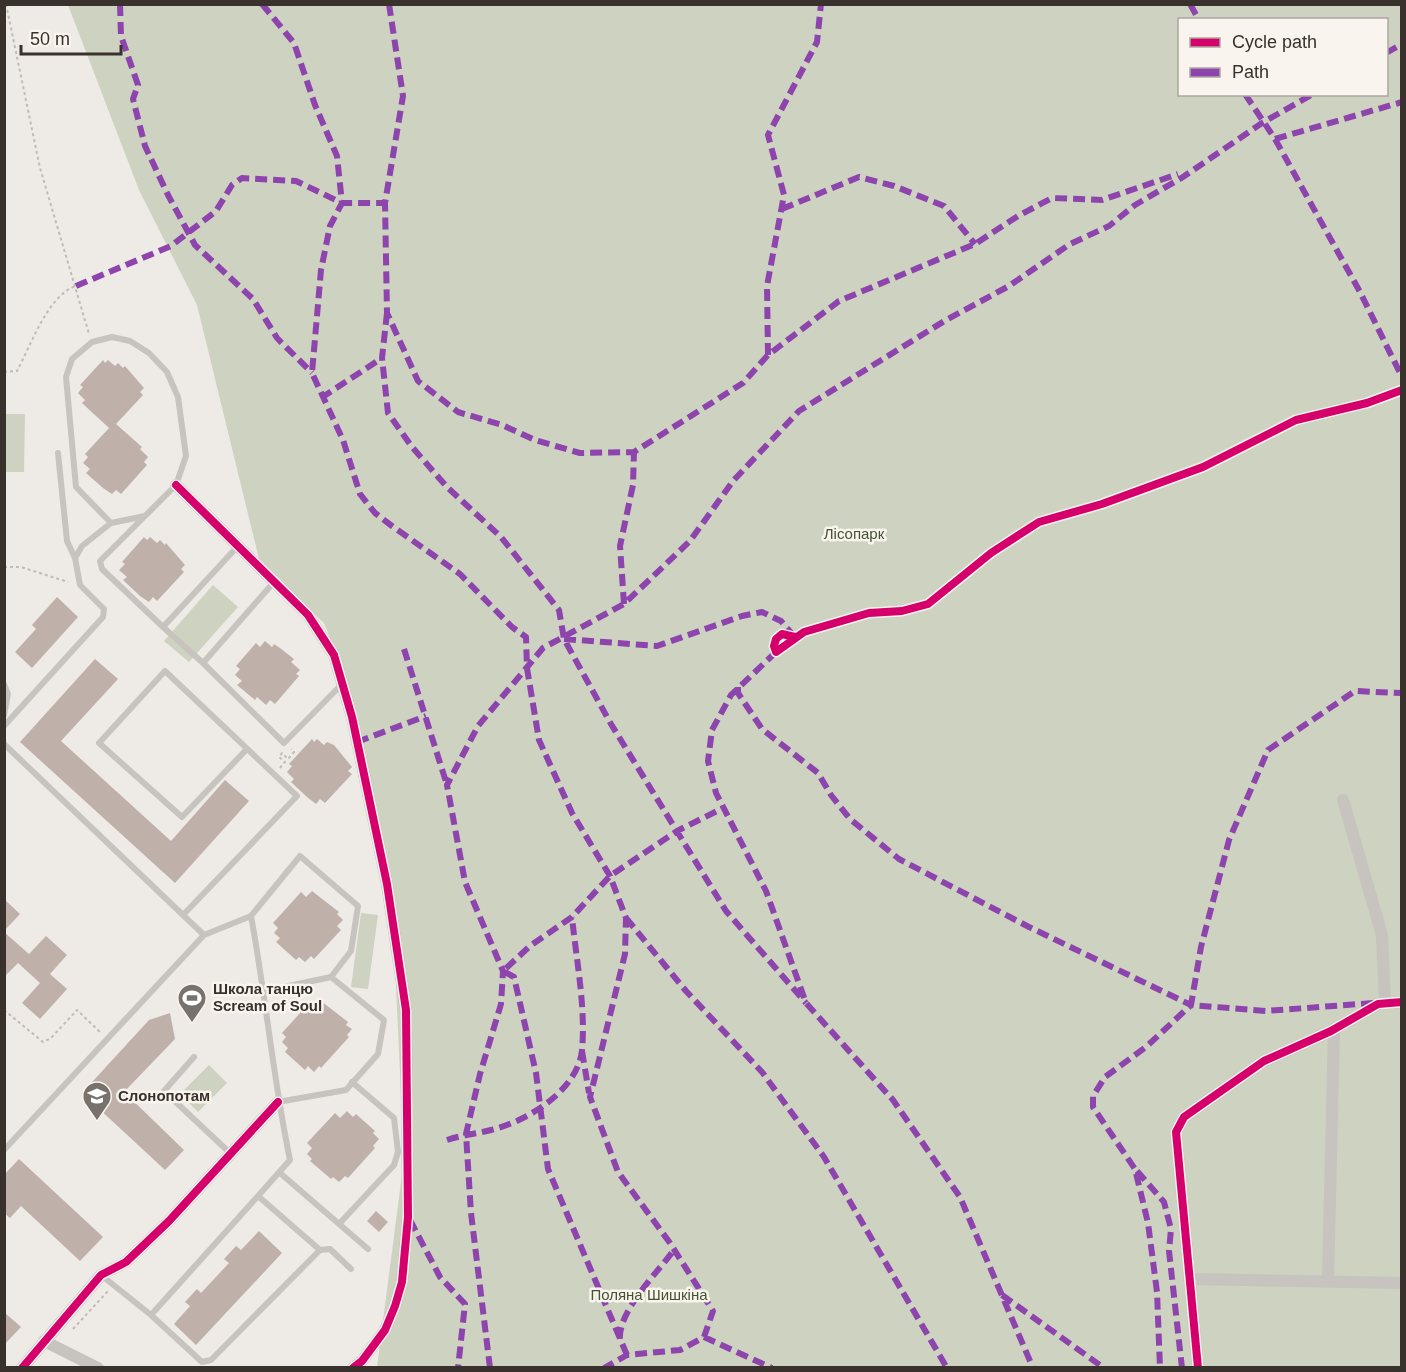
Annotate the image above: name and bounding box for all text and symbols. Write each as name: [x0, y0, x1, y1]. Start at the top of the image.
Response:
scale bar: [21, 18, 122, 56]
legend: [1178, 18, 1388, 96]
text: 50 m: [30, 29, 70, 49]
text: Cycle path: [1232, 32, 1317, 52]
text: Path: [1232, 62, 1269, 82]
park label: Лісопарк: [824, 525, 885, 542]
place label: Школа танцю Scream of Soul: [213, 980, 322, 1014]
sports icon: Школа танцю Scream of Soul: [176, 982, 208, 1024]
school or university icon: Слонопотам: [81, 1080, 113, 1122]
place label: Слонопотам: [118, 1087, 210, 1104]
park label: Поляна Шишкіна: [590, 1286, 708, 1303]

